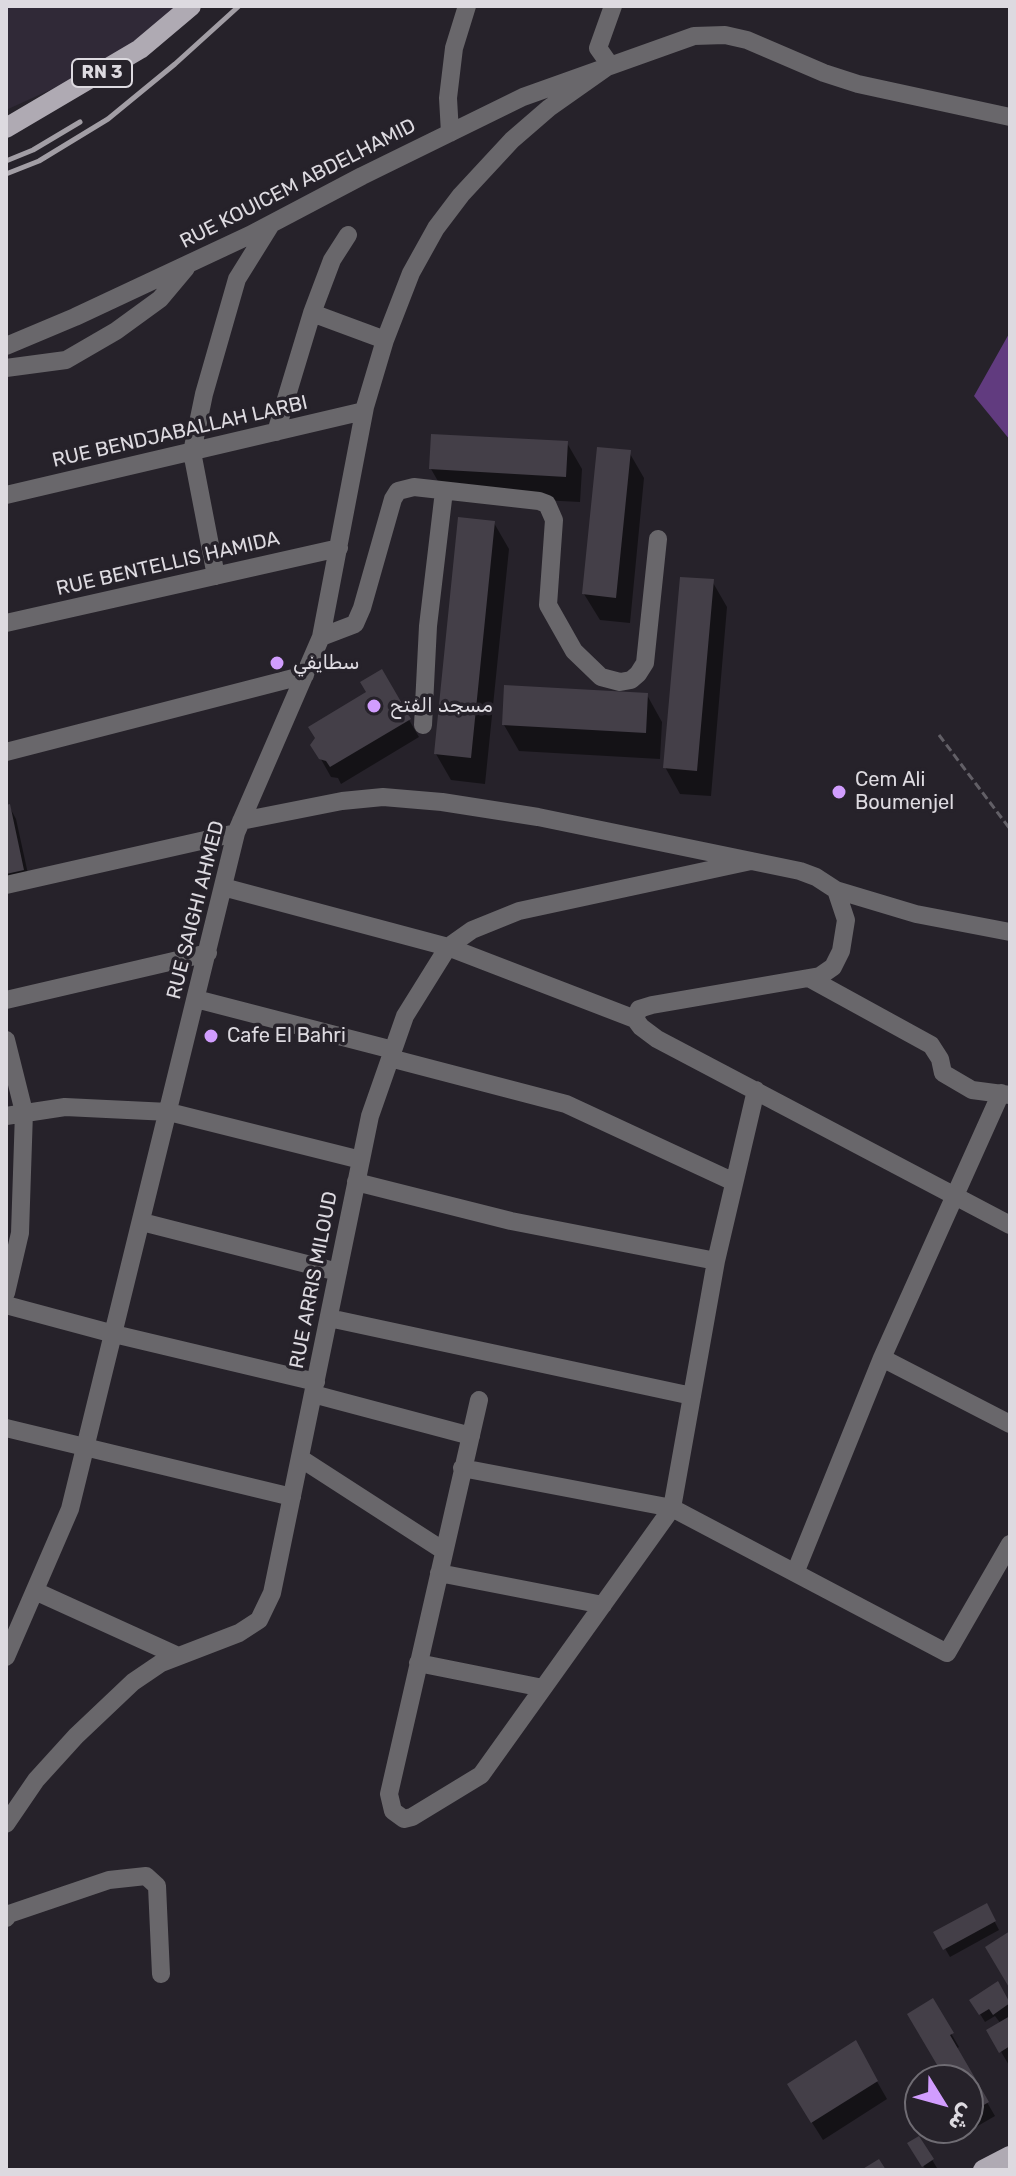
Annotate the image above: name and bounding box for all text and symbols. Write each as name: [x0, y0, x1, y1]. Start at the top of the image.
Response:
road number: RN 3: [72, 59, 132, 87]
street label: RUE KOUICEM ABDELHAMID: [176, 114, 420, 254]
street label: RUE BENDJABALLAH LARBI: [50, 391, 310, 473]
street label: RUE BENTELLIS HAMIDA: [54, 527, 282, 601]
place label: سطايفي: [293, 651, 360, 675]
marker: سطايفي: [268, 654, 286, 672]
place label: مسجد الفتح: [390, 694, 493, 718]
marker: مسجد الفتح: [365, 697, 383, 715]
place label: Cem Ali Boumenjel: [855, 768, 954, 815]
marker: Cem Ali Boumenjel: [830, 783, 848, 801]
street label: RUE SAIGHI AHMED: [162, 818, 230, 1002]
place label: Cafe El Bahri: [227, 1024, 346, 1048]
marker: Cafe El Bahri: [202, 1027, 220, 1045]
street label: RUE ARRIS MILOUD: [285, 1189, 343, 1371]
north arrow: [904, 2064, 984, 2144]
text: ش: [943, 2098, 981, 2137]

